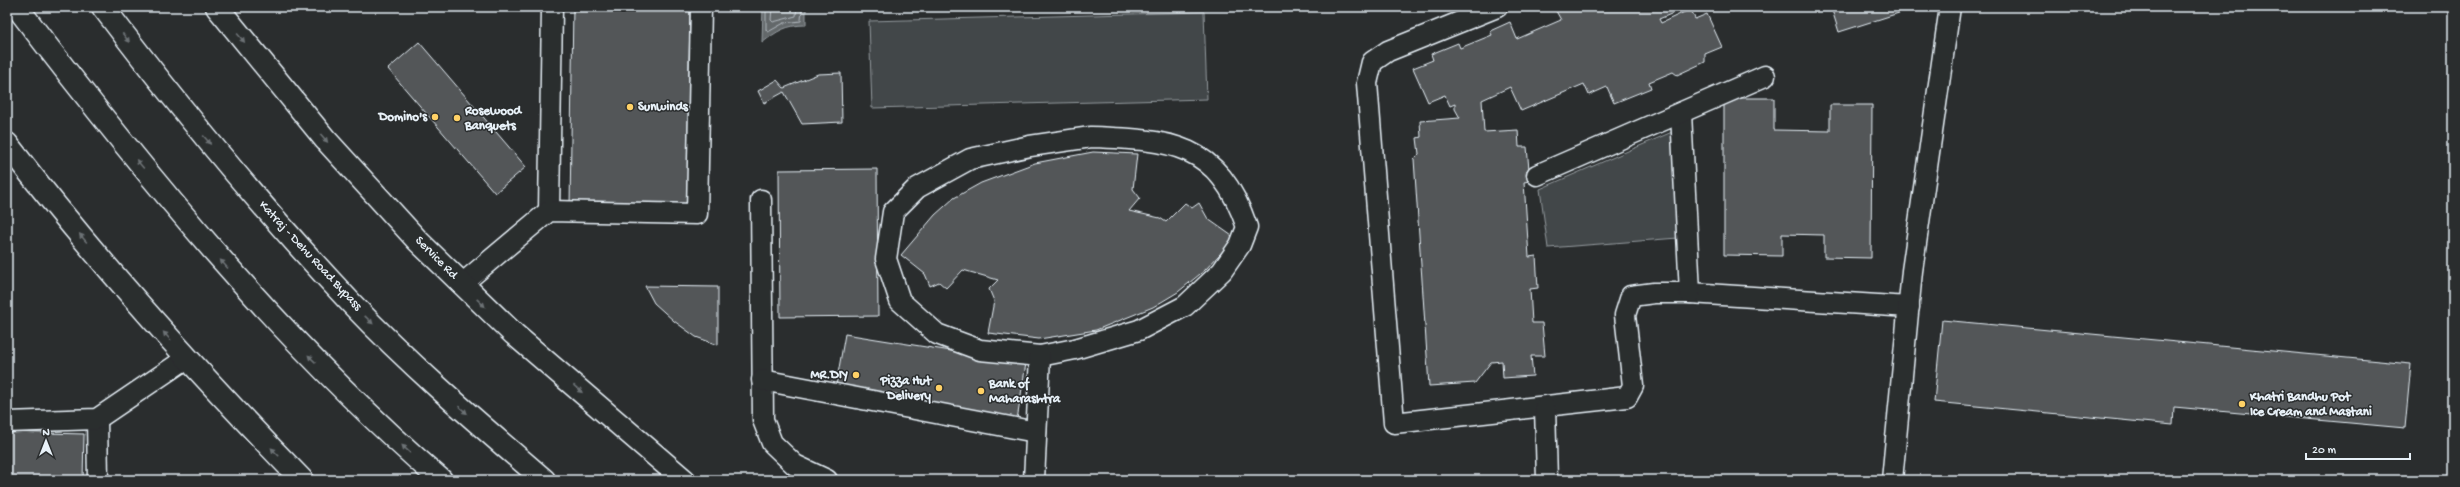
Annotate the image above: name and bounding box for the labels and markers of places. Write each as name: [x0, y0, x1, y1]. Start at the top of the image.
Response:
place label: Sunwinds: [638, 100, 689, 115]
marker: Sunwinds: [625, 102, 635, 112]
place label: Rosewood Banquets: [464, 104, 523, 134]
place label: Domino's: [378, 110, 428, 125]
marker: Domino's: [430, 112, 440, 122]
marker: Rosewood Banquets: [452, 113, 462, 123]
place label: MR.DIY: [810, 368, 848, 383]
marker: MR.DIY: [851, 370, 861, 380]
place label: Pizza Hut Delivery: [879, 374, 933, 404]
place label: Bank of Maharashtra: [988, 376, 1061, 407]
marker: Pizza Hut Delivery: [934, 383, 944, 393]
marker: Bank of Maharashtra: [976, 386, 986, 396]
place label: Khatri Bandhu Pot Ice Cream and Mastani: [2249, 390, 2372, 420]
marker: Khatri Bandhu Pot Ice Cream and Mastani: [2237, 399, 2247, 409]

